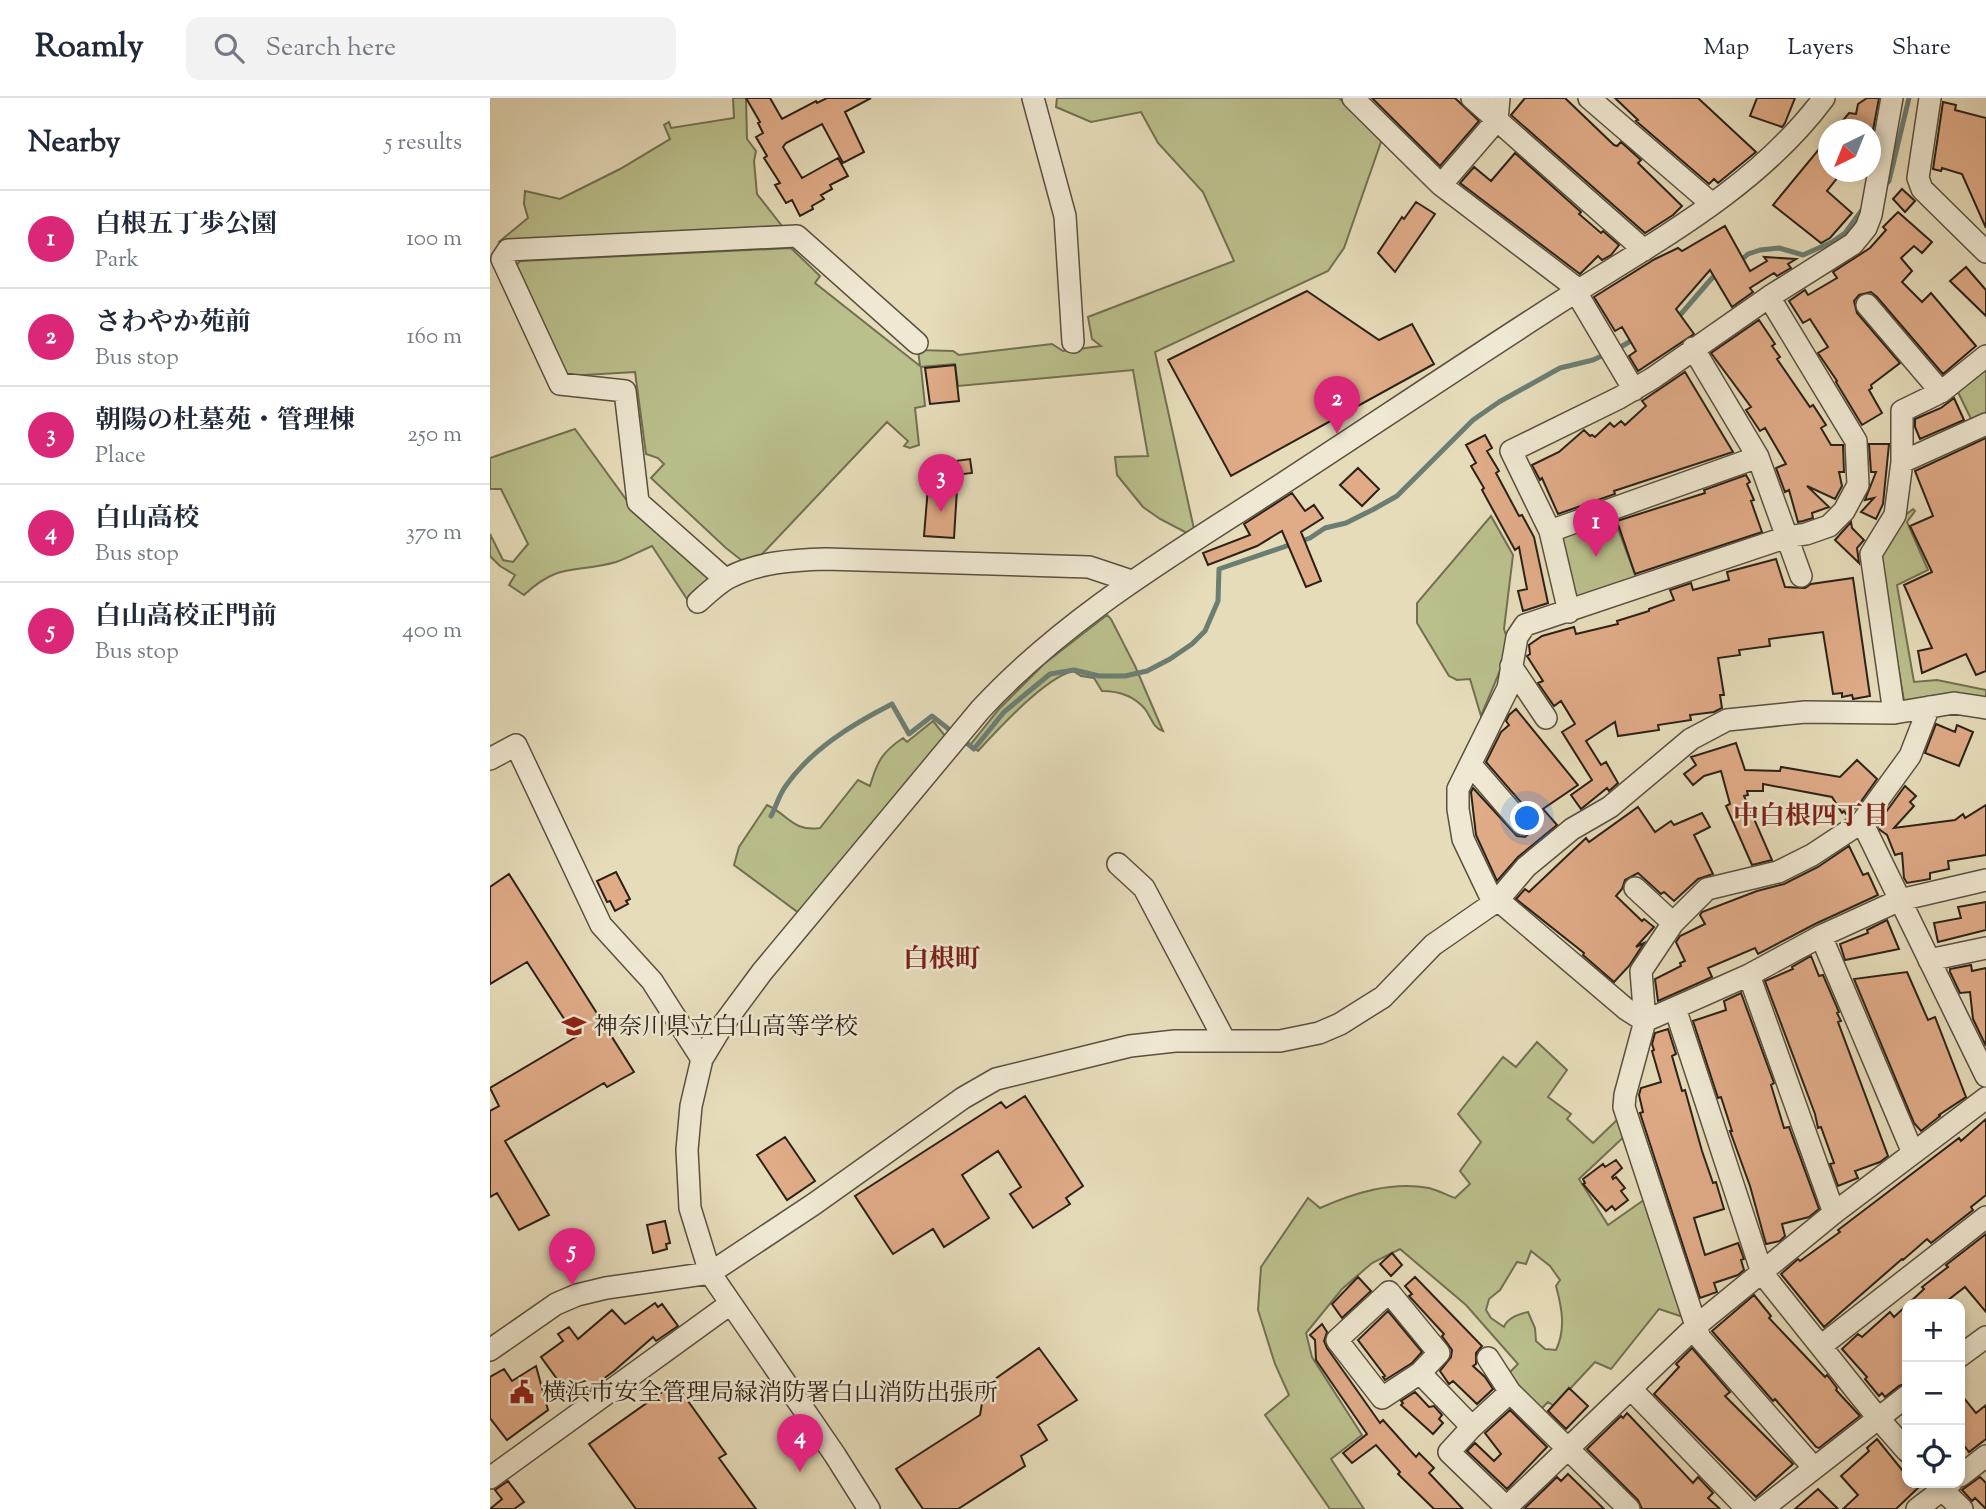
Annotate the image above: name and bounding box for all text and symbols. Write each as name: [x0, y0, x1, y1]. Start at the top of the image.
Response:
search box: [186, 17, 676, 80]
text: Roamly: [35, 24, 144, 72]
icon: search: [210, 29, 248, 67]
text: Search here: [266, 30, 396, 67]
text: Map: [1703, 31, 1749, 65]
text: Layers: [1787, 31, 1854, 65]
text: Share: [1892, 31, 1951, 65]
north arrow: [1818, 119, 1881, 182]
text: Nearby: [28, 122, 120, 165]
text: 5 results: [385, 127, 462, 160]
text: 白根五丁歩公園: [95, 207, 277, 244]
text: 1: [47, 223, 55, 256]
text: 100 m: [406, 223, 462, 256]
text: Park: [95, 244, 139, 277]
text: さわやか苑前: [95, 305, 251, 342]
text: 2: [46, 321, 56, 354]
text: 160 m: [407, 321, 462, 354]
text: Bus stop: [95, 342, 179, 375]
pin: 2: [1314, 376, 1360, 434]
text: 朝陽の杜墓苑・管理棟: [95, 403, 355, 440]
text: 3: [46, 419, 56, 452]
text: 250 m: [407, 419, 462, 452]
text: Place: [95, 440, 146, 473]
pin: 3: [918, 454, 964, 512]
pin: 1: [1573, 499, 1619, 557]
text: 白山高校: [95, 501, 199, 538]
text: 4: [45, 517, 57, 550]
text: 370 m: [406, 517, 462, 550]
text: Bus stop: [95, 538, 179, 571]
text: 白山高校正門前: [95, 599, 277, 636]
text: 5: [47, 615, 55, 648]
text: 400 m: [402, 615, 462, 648]
text: Bus stop: [95, 636, 179, 669]
district label: 中白根四丁目: [1733, 799, 1889, 836]
your location: [1510, 801, 1544, 835]
district label: 白根町: [903, 942, 981, 979]
place label: 神奈川県立白山高等学校: [594, 1011, 858, 1045]
school or university icon: 神奈川県立白山高等学校: [560, 1012, 588, 1040]
pin: 5: [549, 1228, 595, 1286]
map controls: [1902, 1299, 1965, 1488]
button: +: [1902, 1299, 1965, 1362]
button: −: [1902, 1362, 1965, 1425]
place label: 横浜市安全管理局緑消防署白山消防出張所: [542, 1377, 998, 1411]
public building icon: 横浜市安全管理局緑消防署白山消防出張所: [508, 1378, 536, 1406]
pin: 4: [777, 1414, 823, 1472]
button: locate: [1902, 1425, 1965, 1488]

